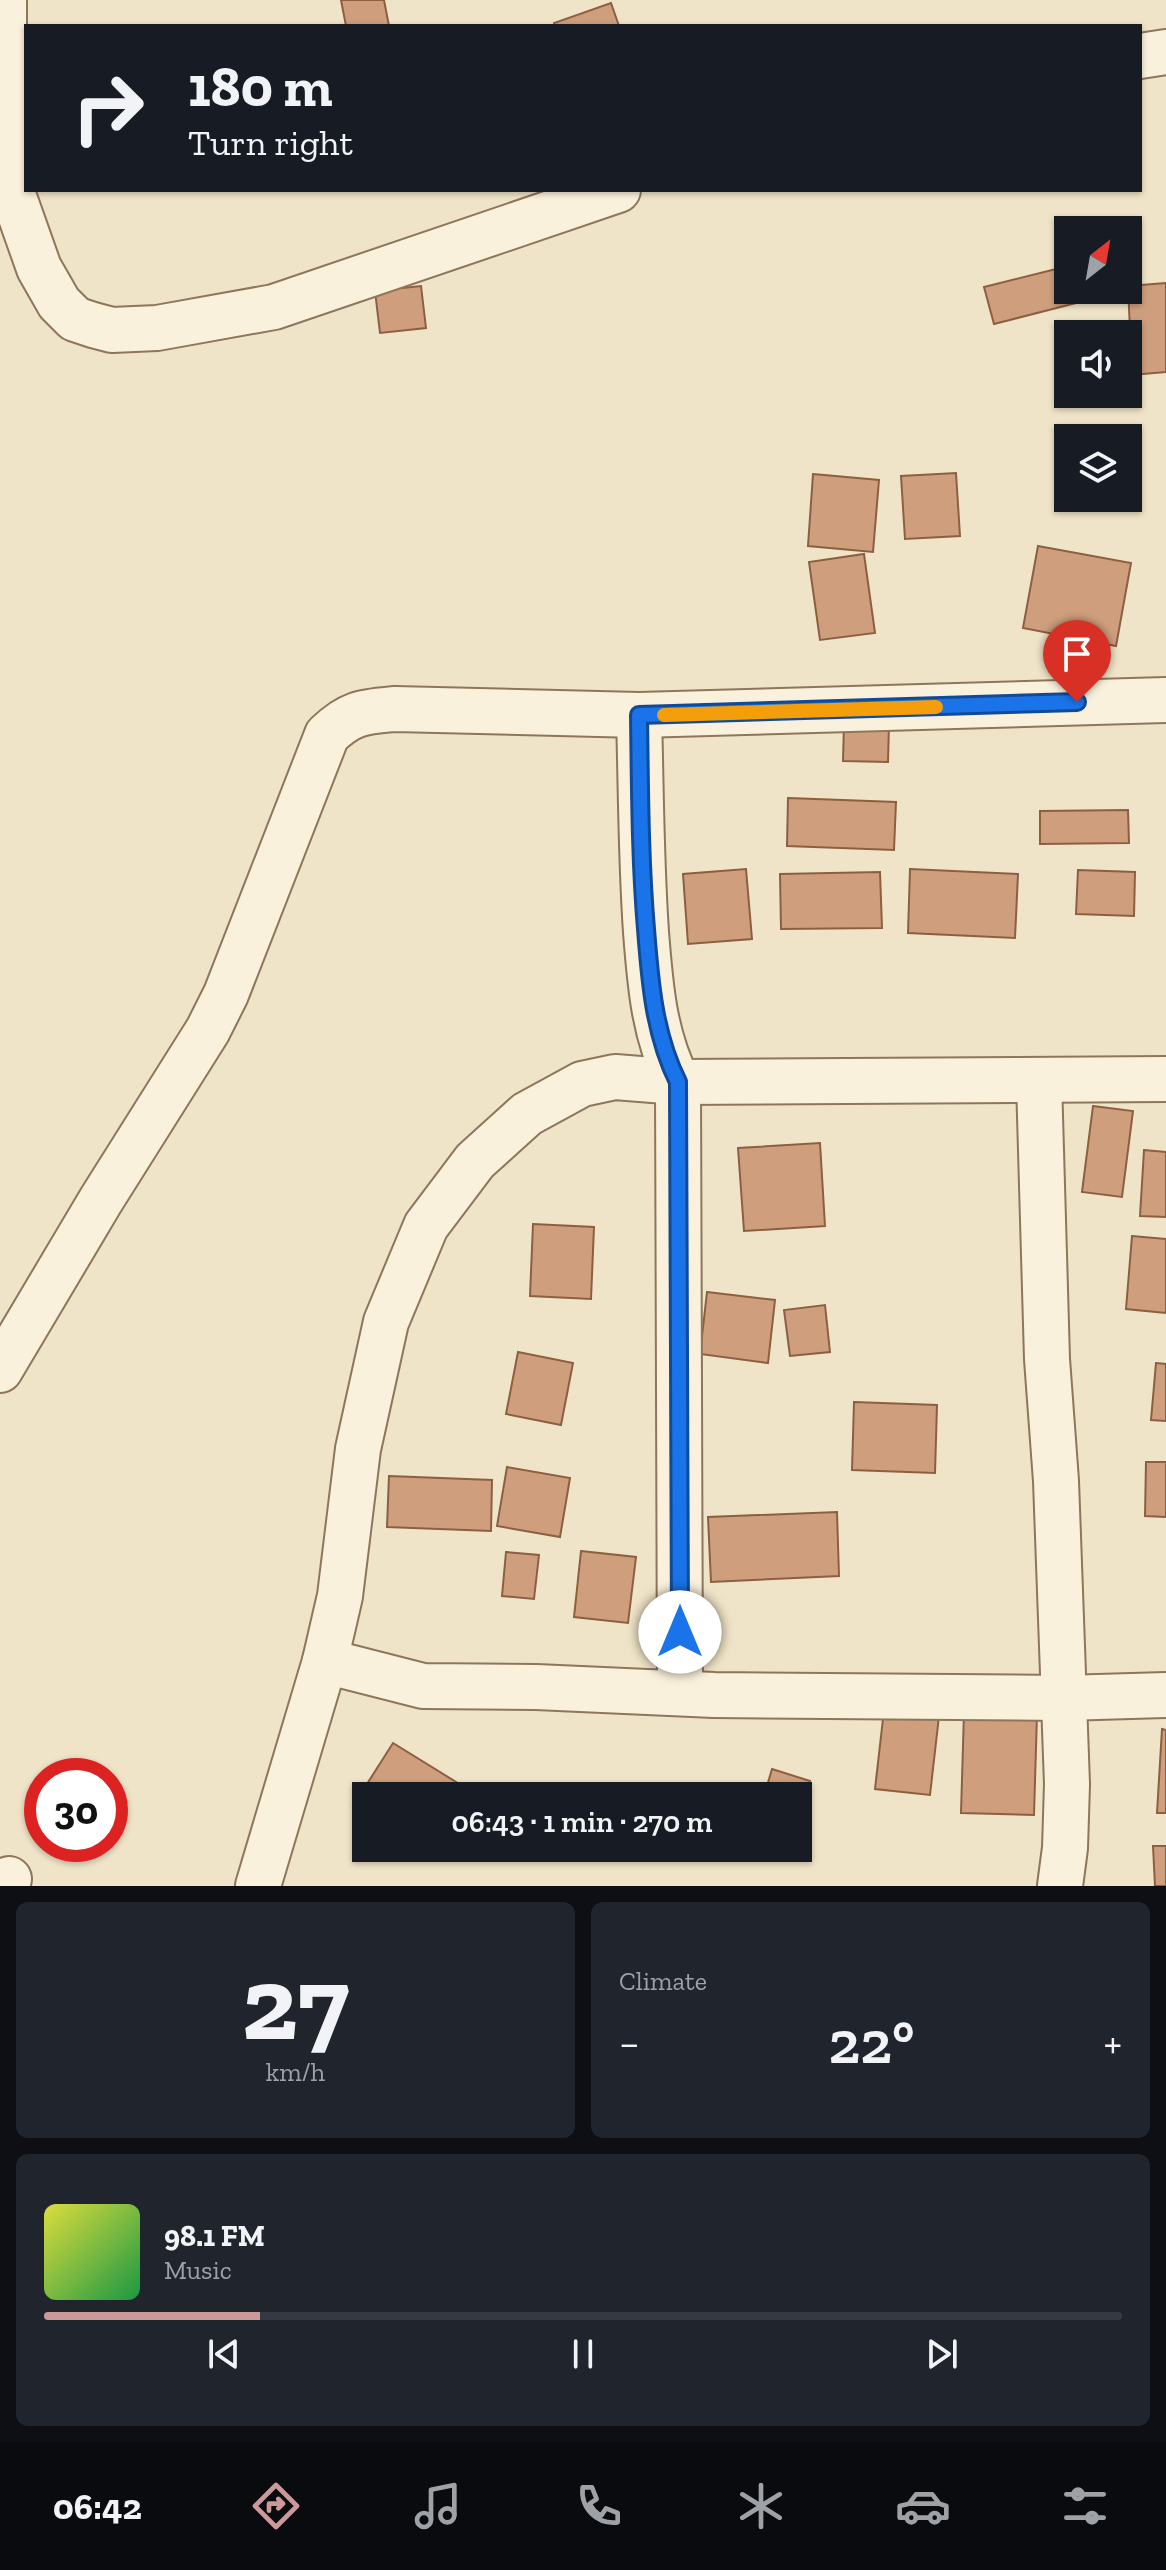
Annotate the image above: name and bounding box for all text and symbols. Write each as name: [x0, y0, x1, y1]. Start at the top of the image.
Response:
text: 180 m: [188, 53, 333, 120]
icon: right: [56, 56, 160, 160]
text: Turn right: [188, 121, 353, 164]
north arrow: [1054, 216, 1142, 304]
map controls: [1054, 216, 1142, 512]
button: sound: [1054, 320, 1142, 408]
button: layers: [1054, 424, 1142, 512]
pin: [1043, 620, 1111, 702]
icon: arrive: [1055, 632, 1099, 676]
position arrow: [638, 1590, 722, 1674]
speed limit sign: 30: [24, 1758, 128, 1862]
text: 06:43 · 1 min · 270 m: [452, 1804, 712, 1840]
text: 27: [242, 1941, 349, 2066]
text: Climate: [619, 1965, 707, 1997]
text: 22°: [829, 2006, 915, 2078]
text: −: [619, 2016, 640, 2069]
text: +: [1103, 2016, 1122, 2069]
text: km/h: [266, 2056, 325, 2088]
text: 98.1 FM: [164, 2218, 265, 2254]
text: Music: [164, 2254, 232, 2286]
icon: previous: [202, 2332, 246, 2376]
icon: pause: [561, 2332, 605, 2376]
icon: next: [920, 2332, 964, 2376]
icon: directions: [248, 2478, 304, 2534]
icon: music: [410, 2478, 466, 2534]
icon: phone: [571, 2478, 627, 2534]
icon: climate: [733, 2478, 789, 2534]
icon: car: [895, 2478, 951, 2534]
icon: filters: [1057, 2478, 1113, 2534]
text: 06:42: [53, 2485, 142, 2528]

